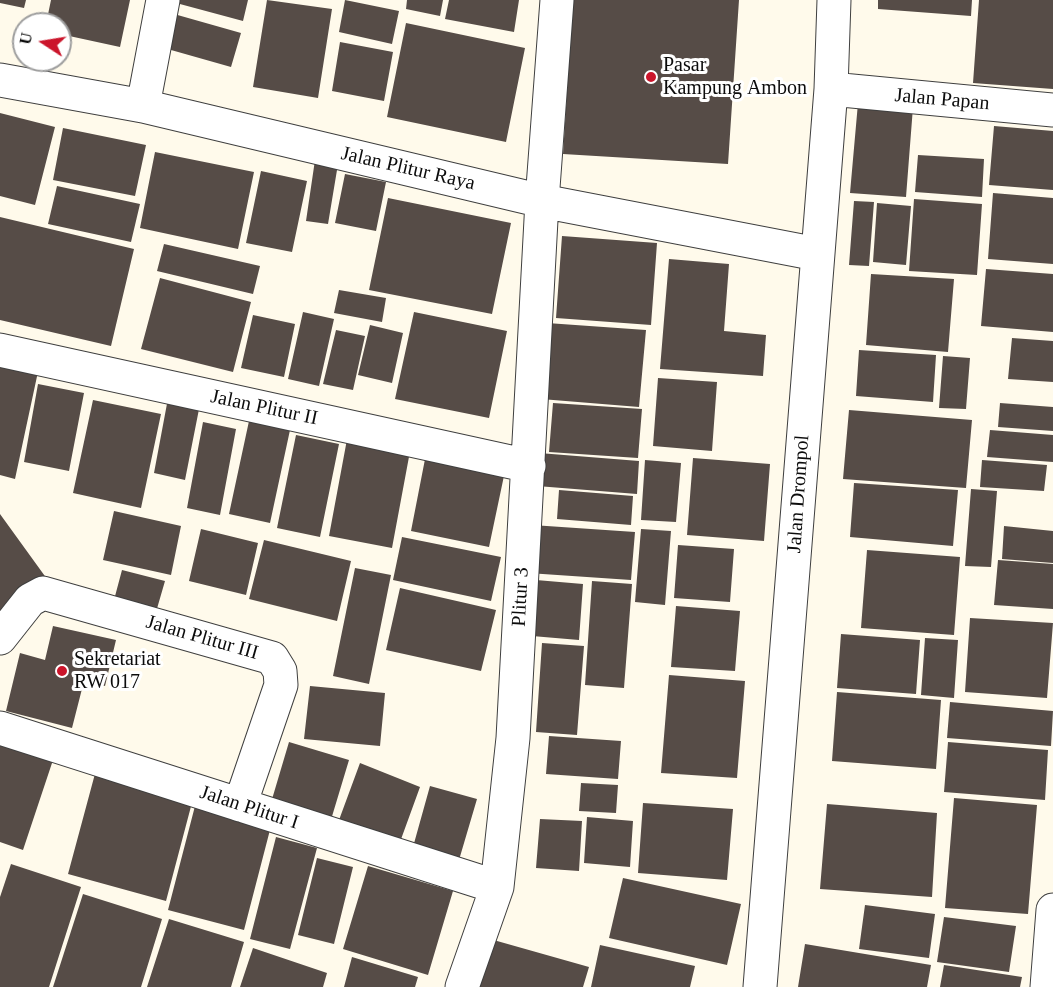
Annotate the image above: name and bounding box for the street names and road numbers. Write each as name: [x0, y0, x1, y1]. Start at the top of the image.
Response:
street label: Jalan Papan: [894, 84, 990, 116]
street label: Jalan Plitur Raya: [339, 142, 477, 196]
street label: Jalan Plitur II: [208, 385, 320, 431]
street label: Jalan Drompol: [783, 434, 815, 554]
street label: Plitur 3: [507, 567, 535, 627]
street label: Jalan Plitur III: [143, 611, 261, 665]
street label: Jalan Plitur I: [197, 781, 301, 835]

